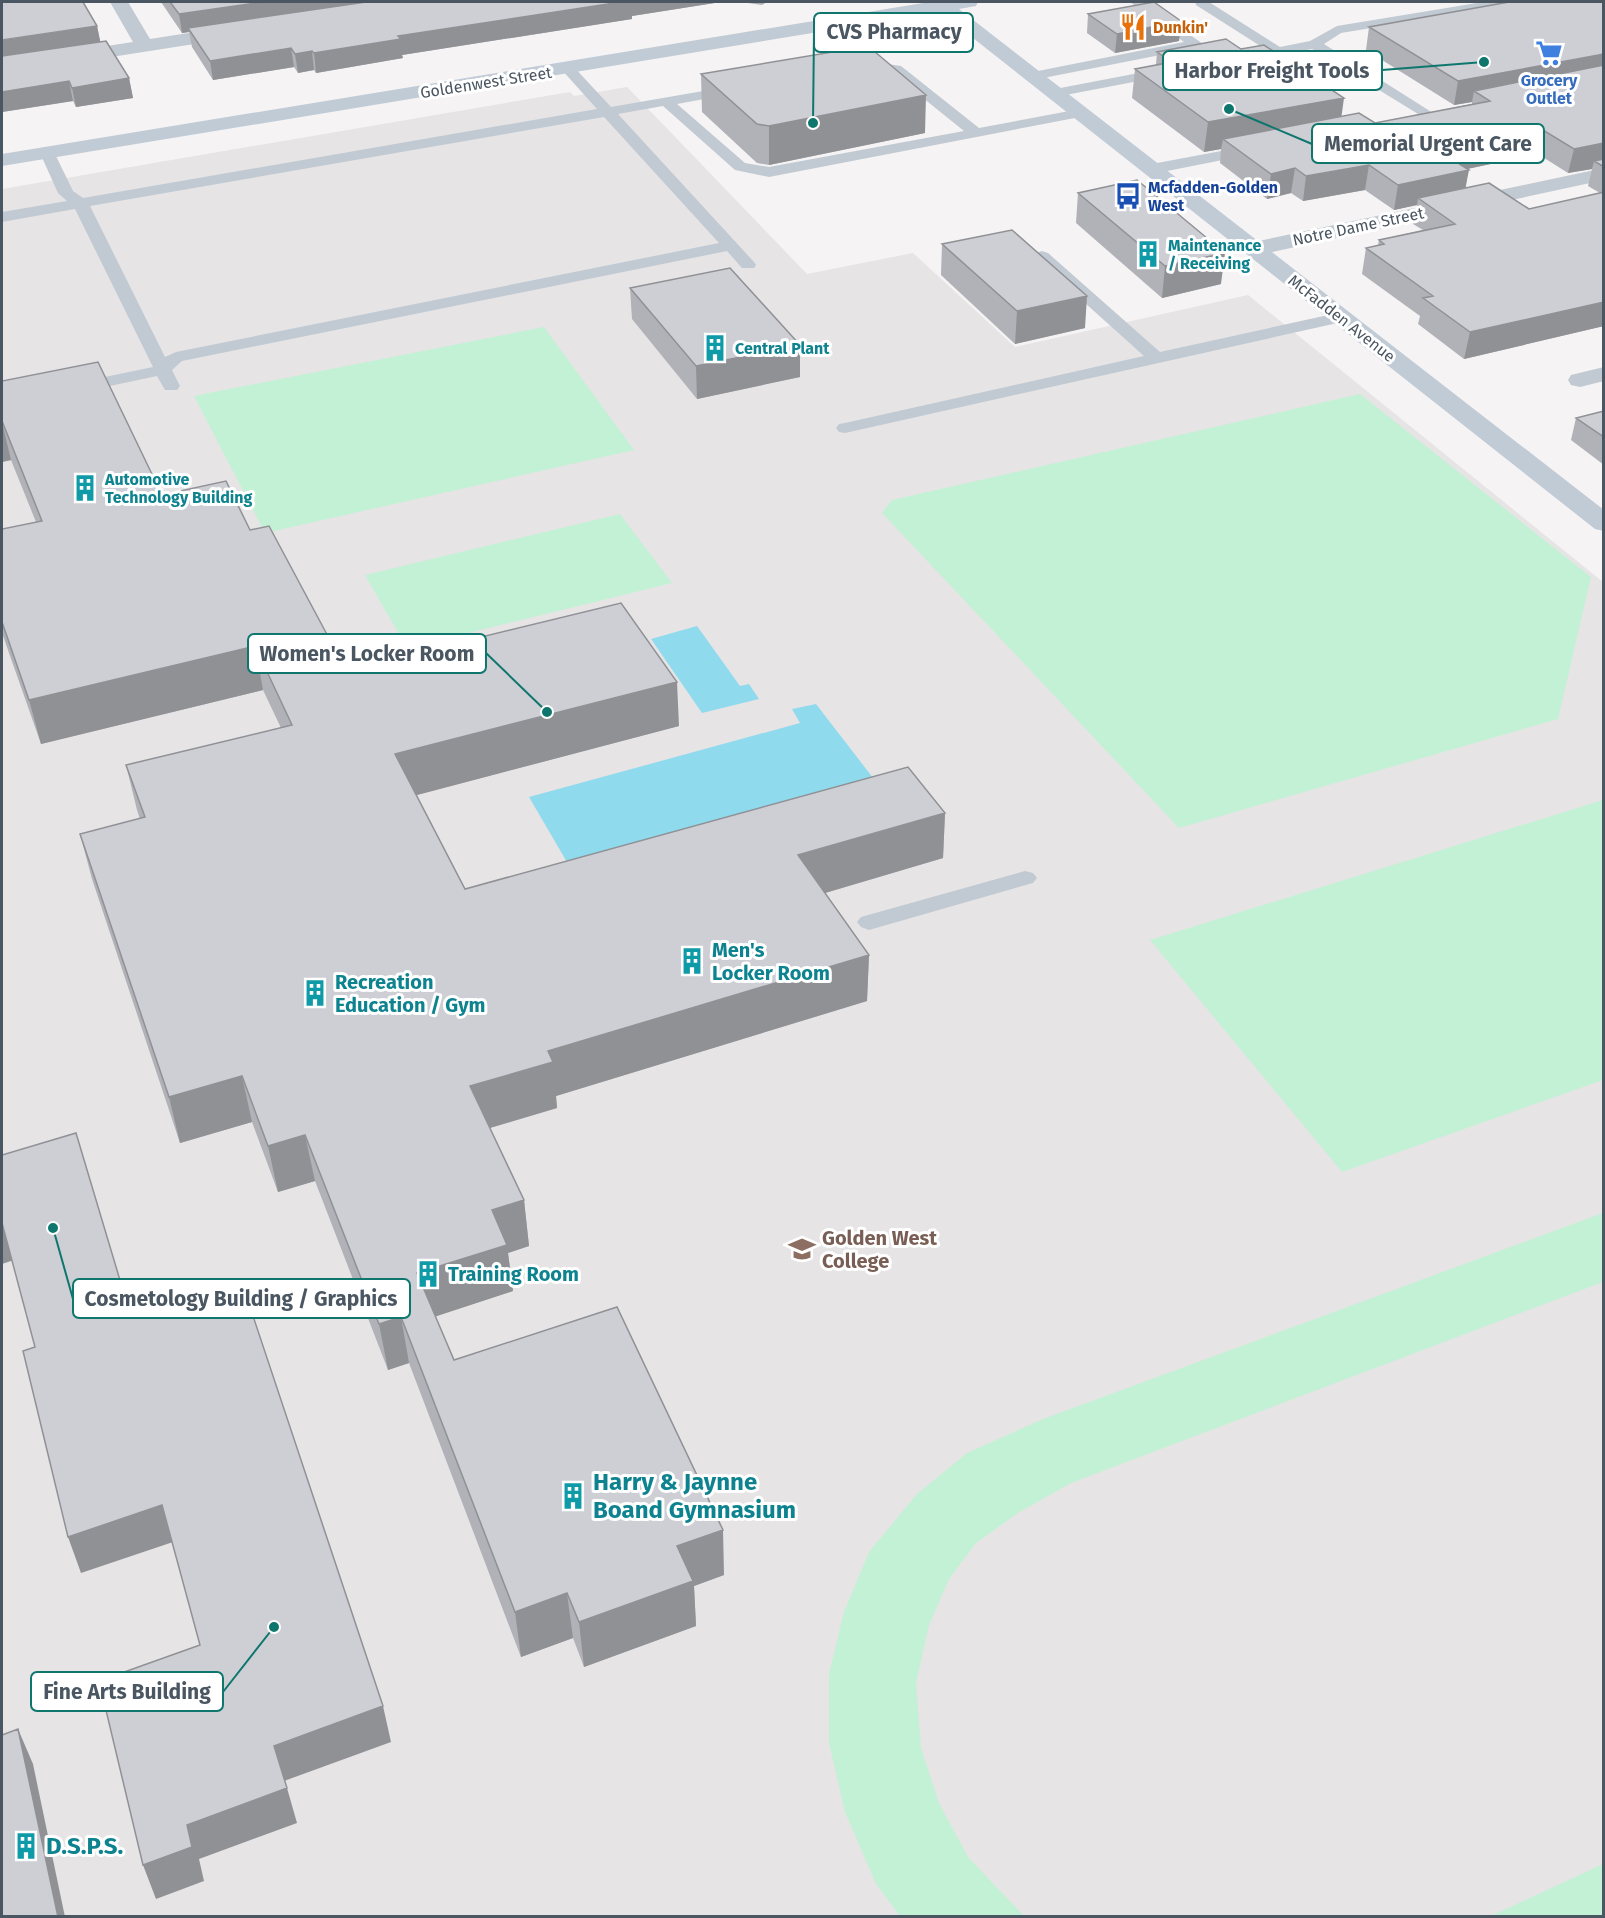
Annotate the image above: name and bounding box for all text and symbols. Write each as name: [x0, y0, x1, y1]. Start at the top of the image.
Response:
restaurant icon: Dunkin': [1118, 12, 1148, 42]
callout: CVS Pharmacy: [814, 13, 973, 52]
place label: Dunkin': [1153, 18, 1208, 37]
text: CVS Pharmacy: [826, 19, 962, 45]
supermarket icon: Grocery Outlet: [1534, 38, 1564, 68]
callout: Harbor Freight Tools: [1163, 51, 1382, 90]
text: Harbor Freight Tools: [1175, 58, 1369, 84]
street label: Goldenwest Street: [419, 63, 553, 102]
place label: Grocery Outlet: [1521, 71, 1578, 108]
callout: Memorial Urgent Care: [1312, 124, 1544, 163]
text: Memorial Urgent Care: [1324, 131, 1532, 157]
place label: Mcfadden-Golden West: [1148, 178, 1278, 215]
bus stop icon: Mcfadden-Golden West: [1113, 181, 1143, 211]
street label: Notre Dame Street: [1291, 203, 1426, 250]
place label: Maintenance / Receiving: [1168, 236, 1261, 273]
building icon: Maintenance / Receiving: [1133, 239, 1163, 269]
street label: McFadden Avenue: [1285, 271, 1399, 366]
building icon: Central Plant: [700, 333, 730, 363]
place label: Central Plant: [735, 339, 830, 358]
place label: Automotive Technology Building: [104, 470, 253, 507]
building icon: Automotive Technology Building: [70, 473, 100, 503]
callout: Women's Locker Room: [248, 634, 486, 673]
text: Women's Locker Room: [260, 641, 474, 667]
place label: Men's Locker Room: [712, 938, 830, 985]
building icon: Men's Locker Room: [677, 946, 707, 976]
place label: Recreation Education / Gym: [335, 970, 486, 1017]
building icon: Recreation Education / Gym: [300, 978, 330, 1008]
place label: Golden West College: [822, 1226, 937, 1273]
school or university icon: Golden West College: [787, 1234, 817, 1264]
building icon: Training Room: [413, 1259, 443, 1289]
place label: Training Room: [448, 1262, 579, 1286]
callout: Cosmetology Building / Graphics: [73, 1279, 410, 1318]
text: Cosmetology Building / Graphics: [85, 1286, 397, 1312]
place label: Harry & Jaynne Boand Gymnasium: [593, 1468, 796, 1524]
building icon: Harry & Jaynne Boand Gymnasium: [558, 1481, 588, 1511]
callout: Fine Arts Building: [31, 1672, 223, 1711]
text: Fine Arts Building: [43, 1679, 211, 1705]
building icon: D.S.P.S.: [11, 1831, 41, 1861]
place label: D.S.P.S.: [46, 1832, 123, 1860]

